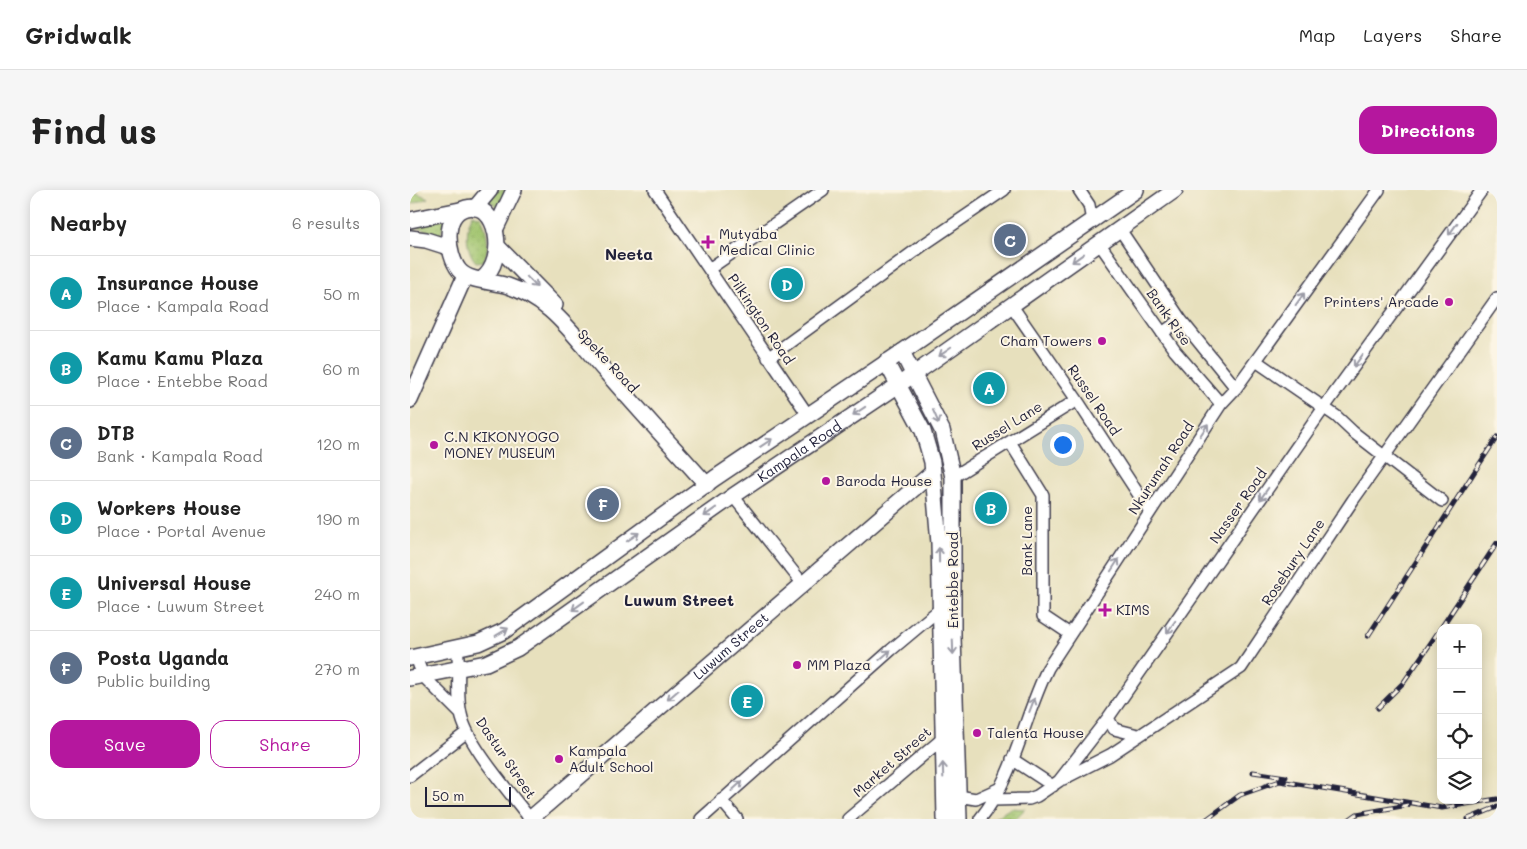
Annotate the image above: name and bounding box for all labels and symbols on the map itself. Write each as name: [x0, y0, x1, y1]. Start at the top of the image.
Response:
pin: C: [994, 221, 1026, 259]
one-way arrow: [1448, 222, 1458, 236]
place label: Mutyaba Medical Clinic: [719, 224, 815, 259]
marker: Mutyaba Medical Clinic: [701, 235, 715, 249]
district label: Neeta: [605, 243, 653, 264]
one-way arrow: [1071, 253, 1085, 263]
pin: D: [771, 265, 803, 303]
street label: Pilkington Road: [724, 270, 799, 368]
one-way arrow: [526, 276, 538, 288]
street label: Bank Rise: [1143, 284, 1196, 349]
one-way arrow: [1294, 292, 1305, 306]
place label: Printers' Arcade: [1324, 292, 1439, 311]
marker: Printers' Arcade: [1443, 296, 1455, 308]
street label: Speke Road: [574, 325, 643, 397]
place label: Cham Towers: [1000, 331, 1092, 350]
marker: Cham Towers: [1096, 335, 1108, 347]
one-way arrow: [939, 347, 953, 357]
one-way arrow: [1353, 354, 1363, 368]
street label: Russel Road: [1064, 361, 1125, 439]
pin: A: [973, 369, 1005, 407]
street label: Russel Lane: [968, 396, 1045, 455]
one-way arrow: [853, 407, 867, 417]
one-way arrow: [932, 409, 941, 424]
street label: Kampala Road: [753, 416, 845, 486]
street label: Nkurumah Road: [1123, 417, 1198, 518]
one-way arrow: [1199, 423, 1209, 437]
place label: C.N KIKONYOGO MONEY MUSEUM: [444, 427, 559, 462]
your location: [1050, 432, 1076, 458]
one-way arrow: [759, 438, 773, 448]
marker: C.N KIKONYOGO MONEY MUSEUM: [428, 439, 440, 451]
street label: Nasser Road: [1205, 464, 1271, 547]
place label: Baroda House: [836, 471, 932, 490]
marker: Baroda House: [820, 475, 832, 487]
pin: F: [587, 485, 619, 523]
one-way arrow: [1259, 487, 1269, 501]
pin: B: [975, 489, 1007, 527]
street label: Bank Lane: [1017, 506, 1036, 576]
one-way arrow: [703, 507, 717, 517]
street label: Rosebury Lane: [1257, 515, 1329, 609]
one-way arrow: [626, 531, 640, 542]
street label: Entebbe Road: [943, 532, 962, 628]
one-way arrow: [934, 548, 944, 564]
one-way arrow: [1110, 559, 1120, 573]
district label: Luwum Street: [624, 589, 734, 610]
place label: KIMS: [1116, 600, 1150, 619]
one-way arrow: [572, 601, 585, 612]
marker: KIMS: [1098, 603, 1112, 617]
street label: Luwum Street: [689, 608, 772, 684]
one-way arrow: [1166, 620, 1176, 634]
one-way arrow: [494, 626, 508, 636]
one-way arrow: [949, 639, 958, 655]
one-way arrow: [878, 649, 891, 661]
place label: MM Plaza: [807, 655, 871, 674]
marker: MM Plaza: [791, 659, 803, 671]
pin: E: [731, 682, 763, 720]
one-way arrow: [667, 690, 680, 701]
one-way arrow: [1027, 698, 1037, 713]
street label: Dastur Street: [472, 713, 541, 802]
street label: Market Street: [848, 722, 935, 801]
place label: Talenta House: [987, 723, 1084, 742]
marker: Talenta House: [971, 727, 983, 739]
place label: Kampala Adult School: [569, 741, 654, 776]
marker: Kampala Adult School: [553, 753, 565, 765]
one-way arrow: [938, 763, 948, 779]
one-way arrow: [731, 780, 744, 792]
scale bar: [425, 784, 511, 807]

